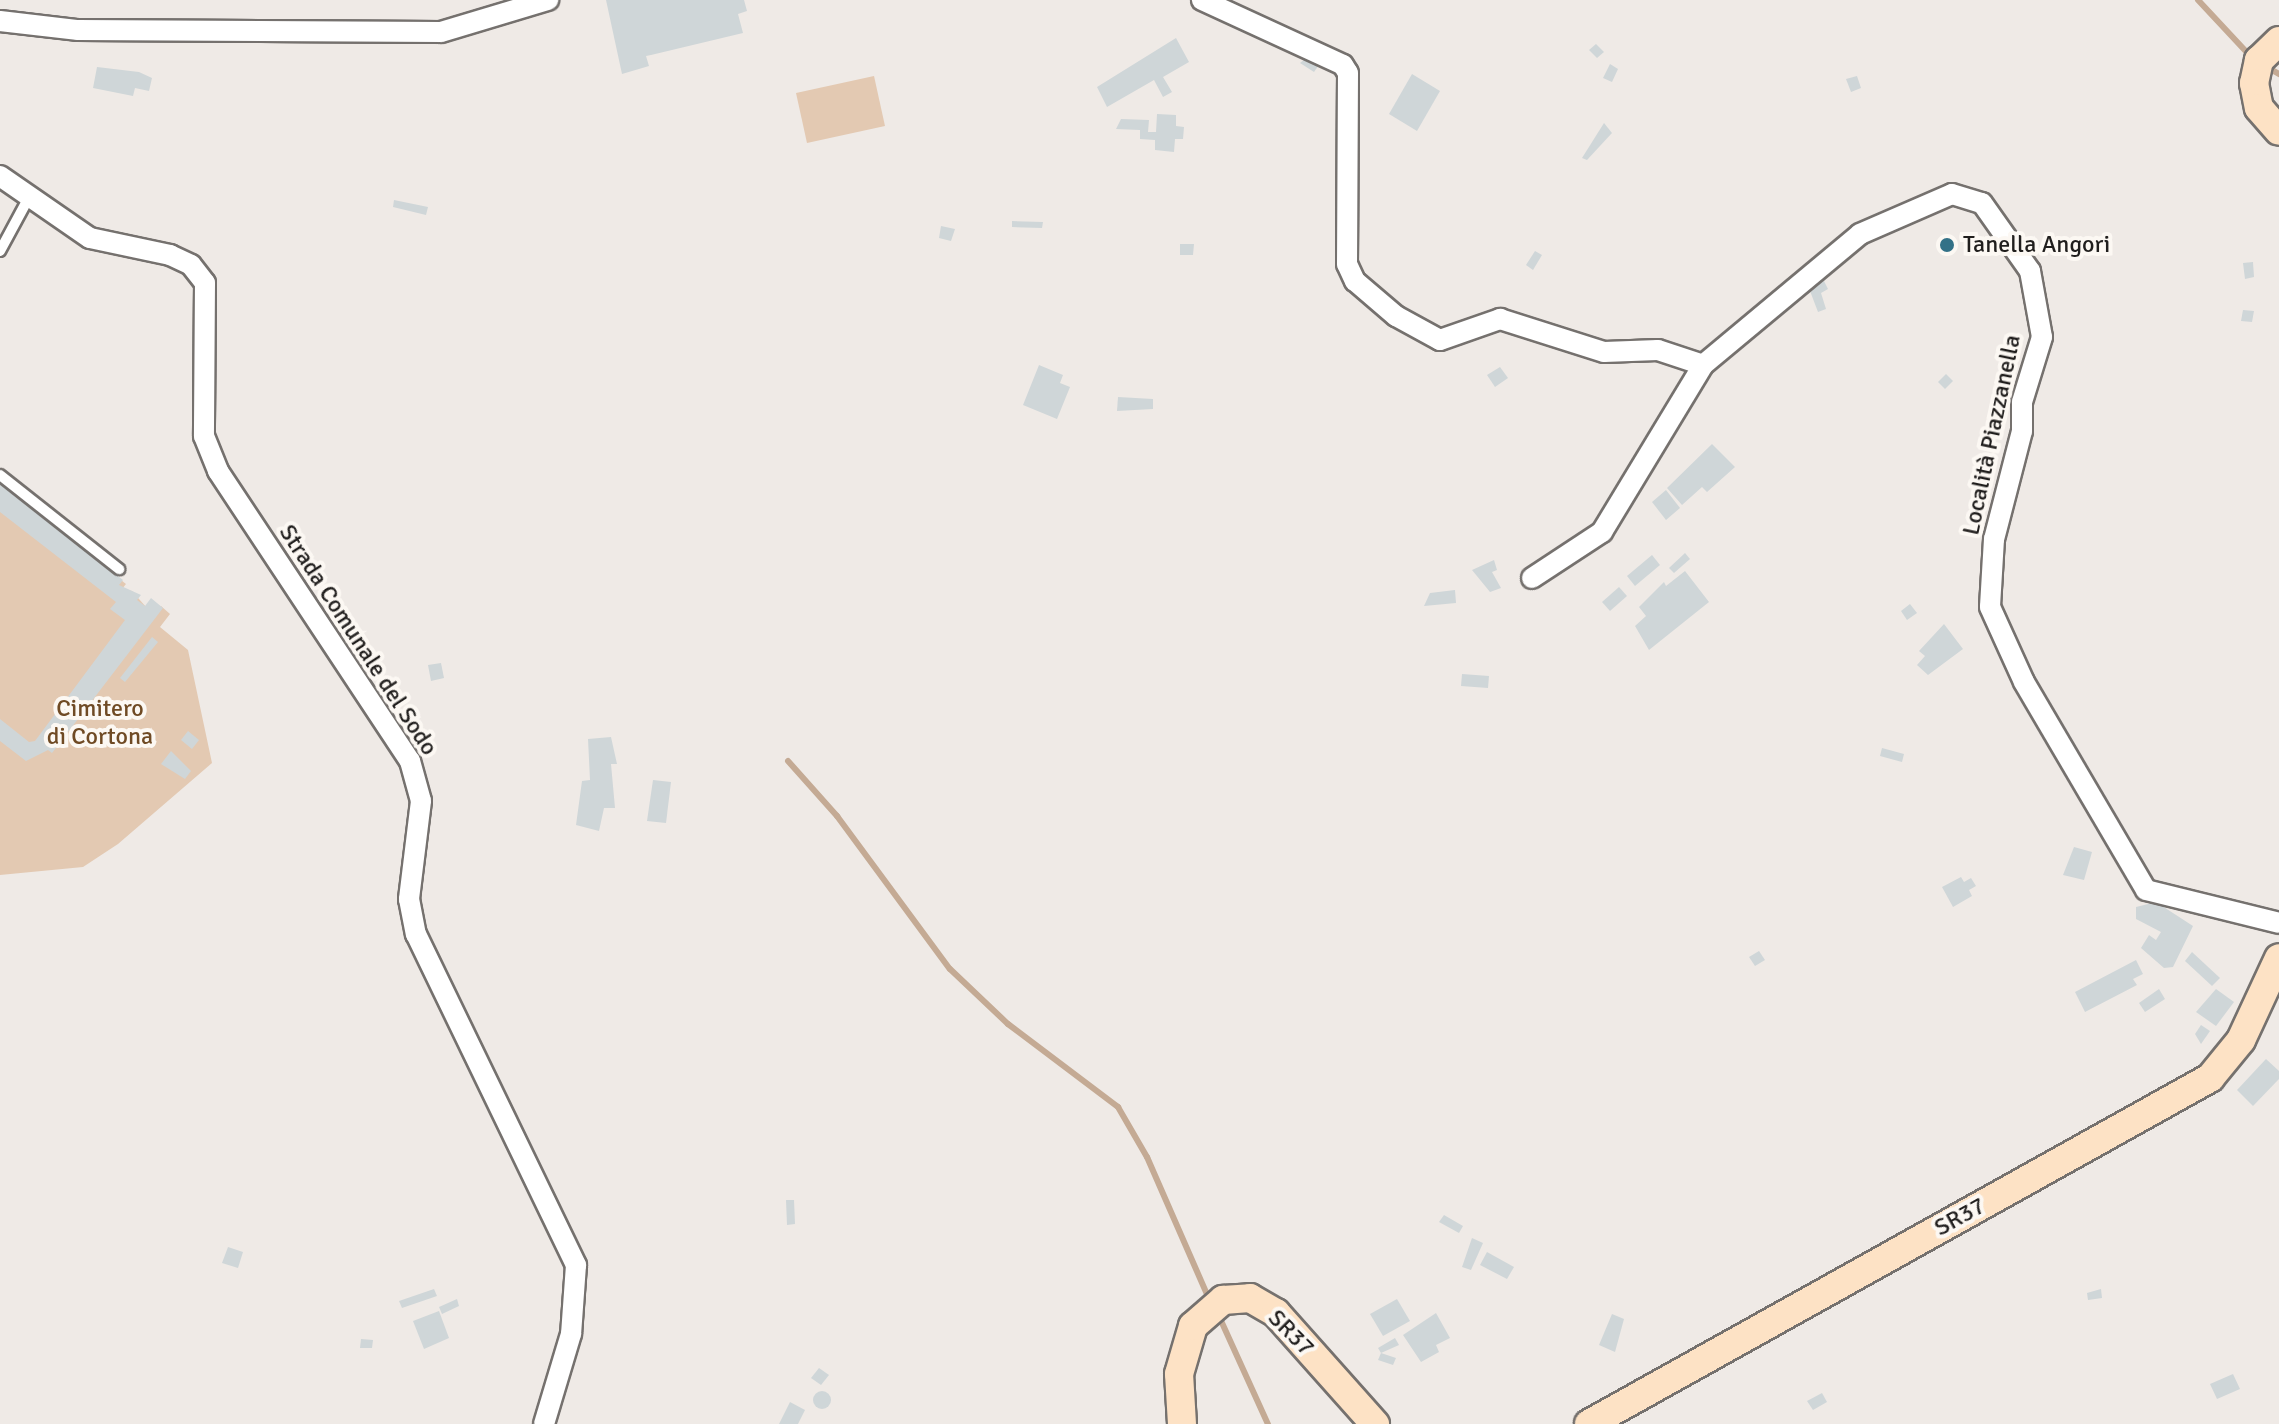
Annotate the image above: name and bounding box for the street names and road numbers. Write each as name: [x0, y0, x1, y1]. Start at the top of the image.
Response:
street label: Località Piazzanella: [1957, 332, 2027, 538]
street label: Strada Comunale del Sodo: [273, 519, 443, 761]
street label: SR37: [1930, 1191, 1990, 1243]
street label: SR37: [1262, 1304, 1320, 1362]

